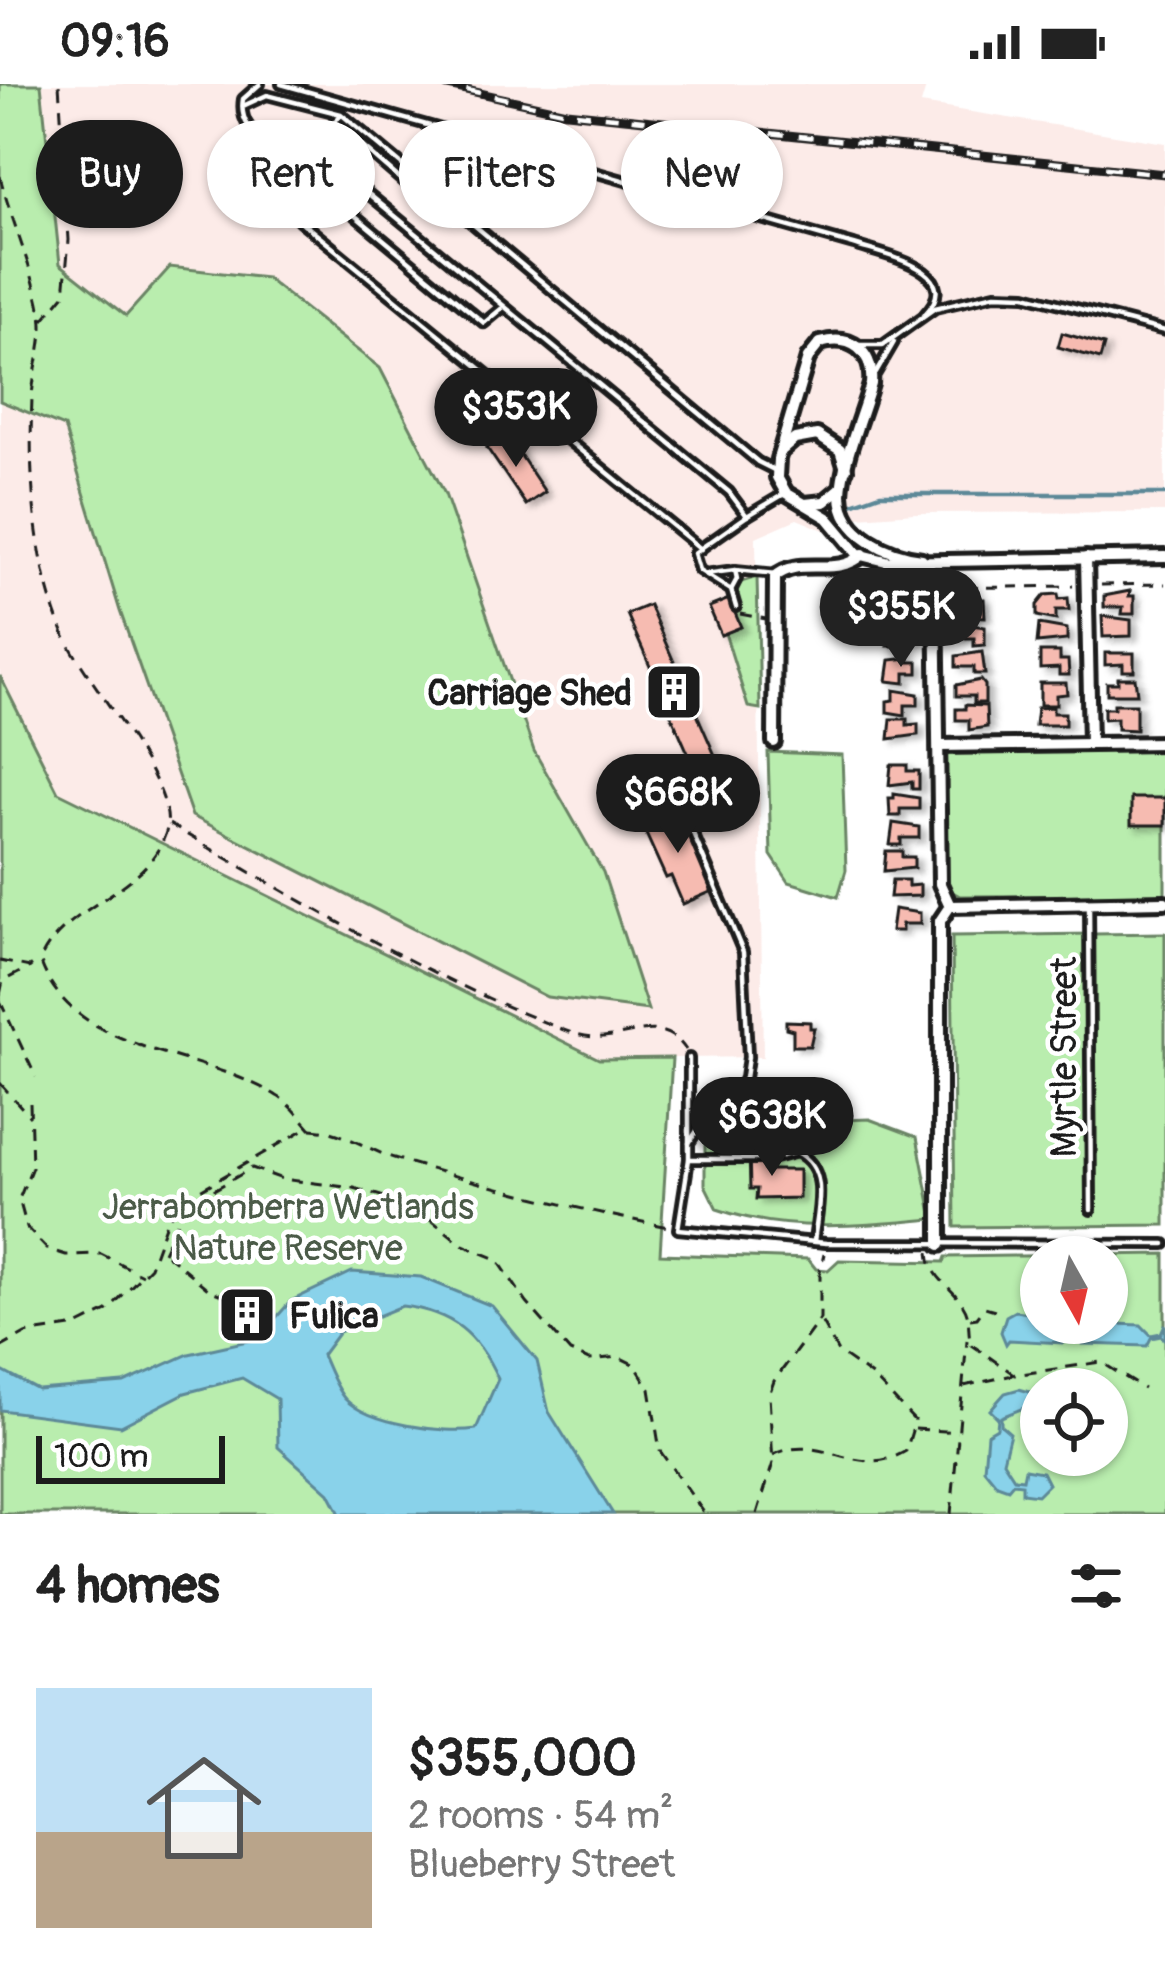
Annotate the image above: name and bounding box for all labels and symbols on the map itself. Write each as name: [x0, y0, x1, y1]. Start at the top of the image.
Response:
pin: $353K: [432, 368, 600, 470]
pin: $355K: [817, 568, 985, 670]
building icon: Carriage Shed: [643, 661, 705, 723]
place label: Carriage Shed: [427, 671, 632, 716]
pin: $668K: [594, 754, 762, 856]
street label: Myrtle Street: [1042, 956, 1087, 1157]
pin: $638K: [688, 1077, 856, 1179]
park label: Jerrabomberra Wetlands Nature Reserve: [102, 1185, 474, 1271]
north arrow: [1020, 1236, 1128, 1344]
building icon: Fulica: [216, 1284, 278, 1346]
place label: Fulica: [289, 1294, 379, 1339]
scale bar: [36, 1430, 225, 1483]

